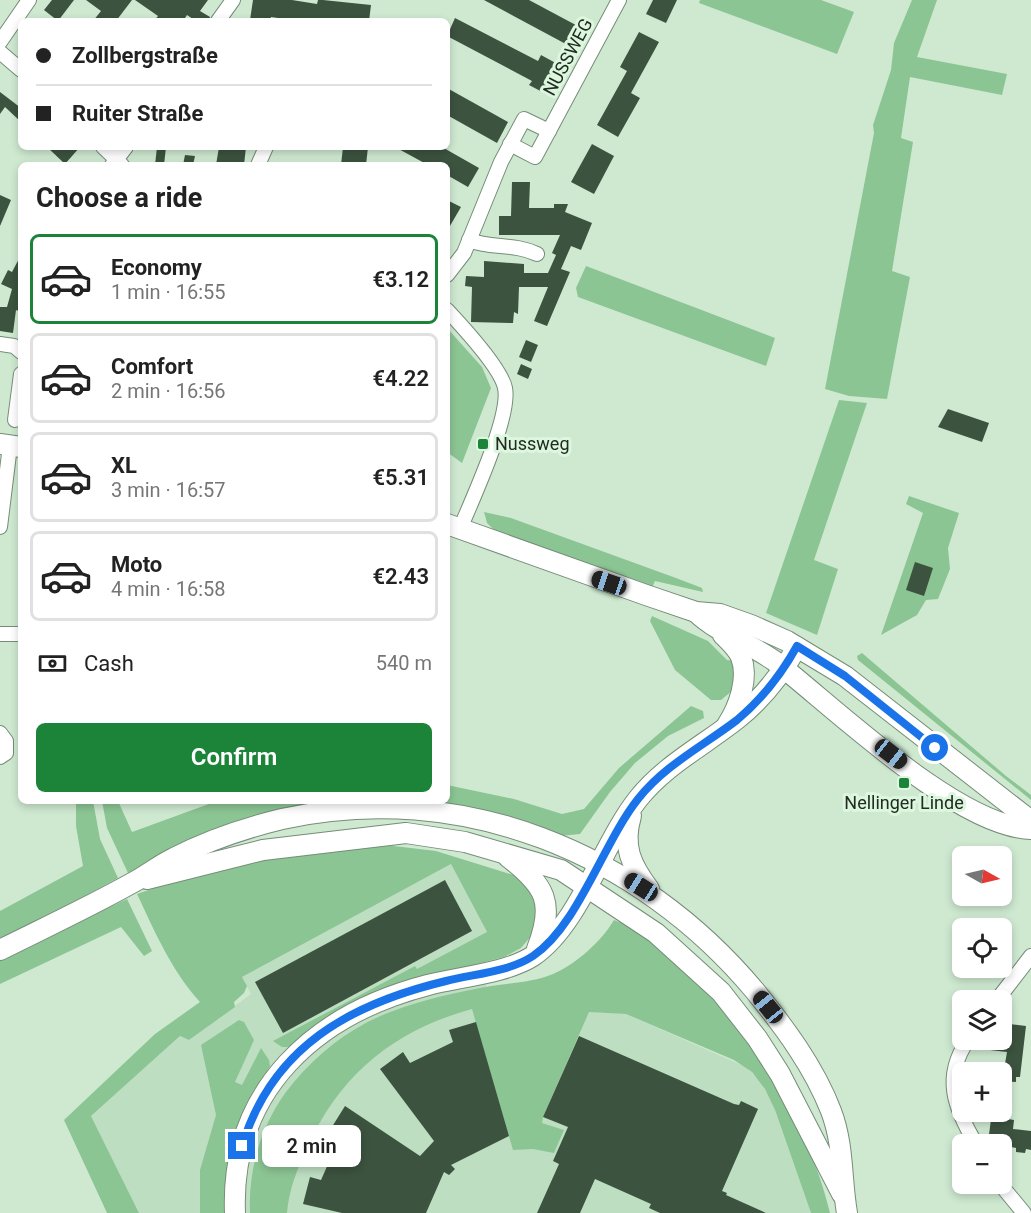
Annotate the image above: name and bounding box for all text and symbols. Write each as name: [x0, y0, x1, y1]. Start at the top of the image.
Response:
street label: NUSSWEG: [538, 15, 597, 99]
text: Zollbergstraße: [72, 43, 218, 68]
text: Ruiter Straße: [72, 101, 203, 126]
text: Choose a ride: [36, 182, 202, 214]
icon: car: [39, 252, 93, 306]
text: Economy: [111, 255, 202, 280]
text: €3.12: [372, 267, 429, 292]
text: 1 min · 16:55: [111, 280, 226, 304]
icon: car: [39, 351, 93, 405]
text: Comfort: [111, 354, 193, 379]
text: €4.22: [372, 366, 429, 391]
text: 2 min · 16:56: [111, 379, 226, 403]
place label: Nussweg: [495, 433, 570, 454]
marker: Nussweg: [476, 437, 490, 451]
icon: car: [39, 450, 93, 504]
text: XL: [111, 453, 137, 478]
text: €5.31: [372, 465, 429, 490]
text: 3 min · 16:57: [111, 478, 226, 502]
icon: car: [39, 549, 93, 603]
text: Moto: [111, 552, 162, 577]
text: €2.43: [372, 564, 429, 589]
car: [589, 569, 629, 597]
text: 4 min · 16:58: [111, 577, 226, 601]
icon: cash: [36, 647, 69, 680]
text: Cash: [84, 651, 134, 676]
text: 540 m: [376, 651, 432, 675]
button: Confirm: [36, 723, 432, 792]
route start: [921, 734, 948, 761]
car: [871, 736, 911, 772]
marker: Nellinger Linde: [897, 776, 911, 790]
place label: Nellinger Linde: [844, 792, 964, 813]
north arrow: [952, 846, 1012, 906]
map controls: [952, 846, 1012, 1194]
car: [621, 870, 661, 904]
button: locate: [952, 918, 1012, 978]
car: [750, 987, 786, 1027]
button: layers: [952, 990, 1012, 1050]
button: +: [952, 1062, 1012, 1122]
callout: 2 min: [263, 1125, 362, 1167]
route end: [228, 1132, 255, 1159]
text: 2 min: [286, 1134, 337, 1158]
button: −: [952, 1134, 1012, 1194]

